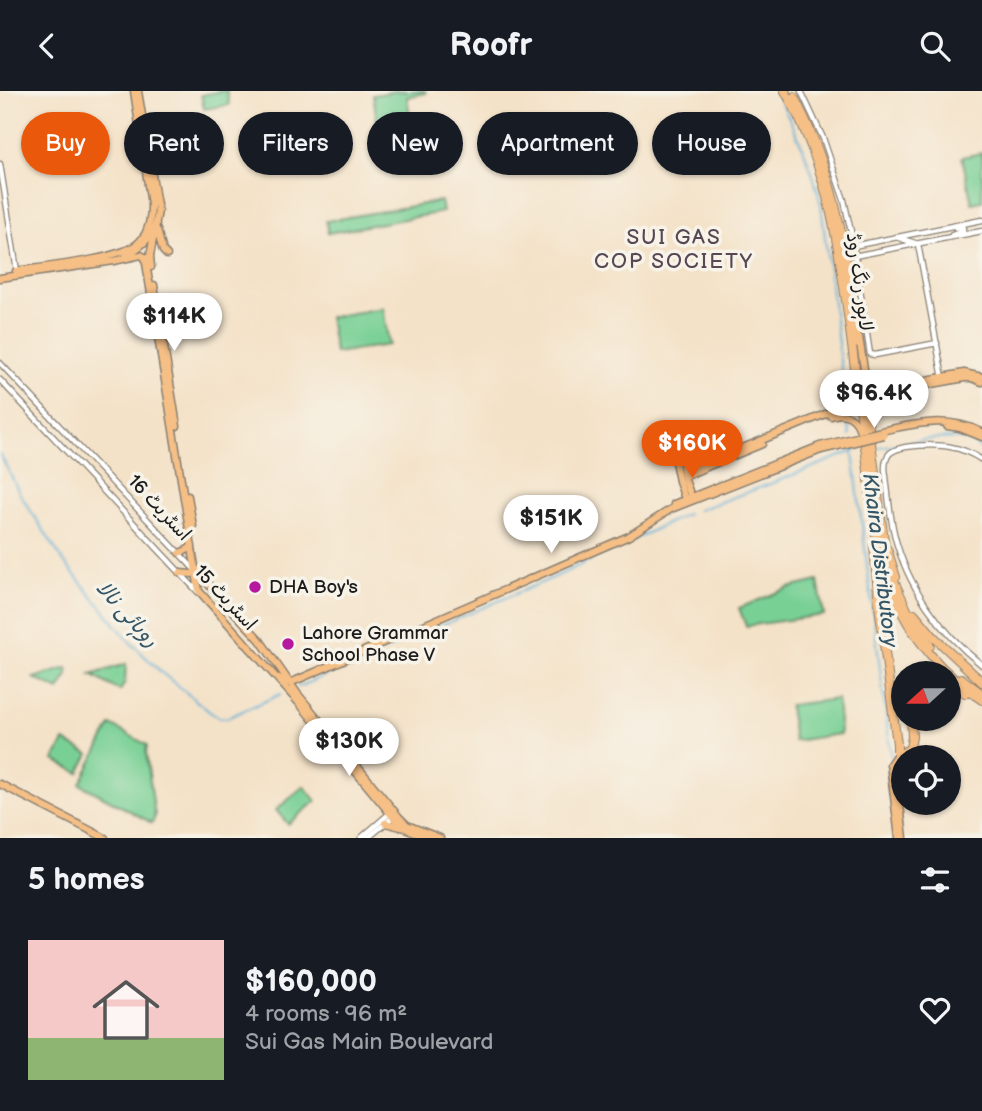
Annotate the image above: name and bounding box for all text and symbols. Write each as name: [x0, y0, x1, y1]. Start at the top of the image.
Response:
text: Roofr: [450, 26, 532, 65]
icon: back: [28, 27, 66, 65]
icon: search: [916, 27, 954, 65]
chip: Buy: [21, 112, 110, 175]
chip: Rent: [124, 112, 224, 175]
chip: Filters: [238, 112, 353, 175]
chip: New: [367, 112, 463, 175]
chip: Apartment: [477, 112, 638, 175]
chip: House: [652, 112, 771, 175]
district label: SUI GAS COP SOCIETY: [594, 225, 754, 274]
street label: لاہور رنگ روڈ: [839, 231, 877, 333]
pin: $114K: [125, 293, 223, 353]
text: $114K: [142, 302, 206, 330]
pin: $96.4K: [817, 371, 931, 430]
text: $96.4K: [836, 379, 912, 407]
pin: $160K: [643, 421, 741, 480]
text: $160K: [658, 429, 726, 457]
street label: اسٹریٹ 16: [123, 470, 195, 546]
water label: Khaira Distributory: [857, 472, 903, 649]
pin: $151K: [502, 496, 600, 555]
text: $151K: [519, 504, 583, 532]
street label: اسٹریٹ 15: [189, 560, 261, 636]
water label: روہائی نالا: [89, 576, 163, 654]
place label: DHA Boy's: [269, 576, 358, 599]
marker: DHA Boy's: [247, 579, 263, 595]
place label: Lahore Grammar School Phase V: [302, 622, 449, 667]
marker: Lahore Grammar School Phase V: [280, 636, 296, 652]
north arrow: [891, 661, 961, 731]
map controls: [891, 661, 961, 815]
pin: $130K: [300, 719, 398, 778]
text: $130K: [315, 727, 383, 755]
button: locate: [891, 745, 961, 815]
icon: filters: [916, 861, 954, 899]
text: 5 homes: [28, 862, 145, 898]
text: $160,000: [245, 964, 377, 1000]
icon: home: [84, 968, 168, 1052]
icon: heart: [916, 991, 954, 1029]
text: 4 rooms · 96 m²: [245, 1000, 407, 1028]
text: Sui Gas Main Boulevard: [245, 1028, 493, 1056]

